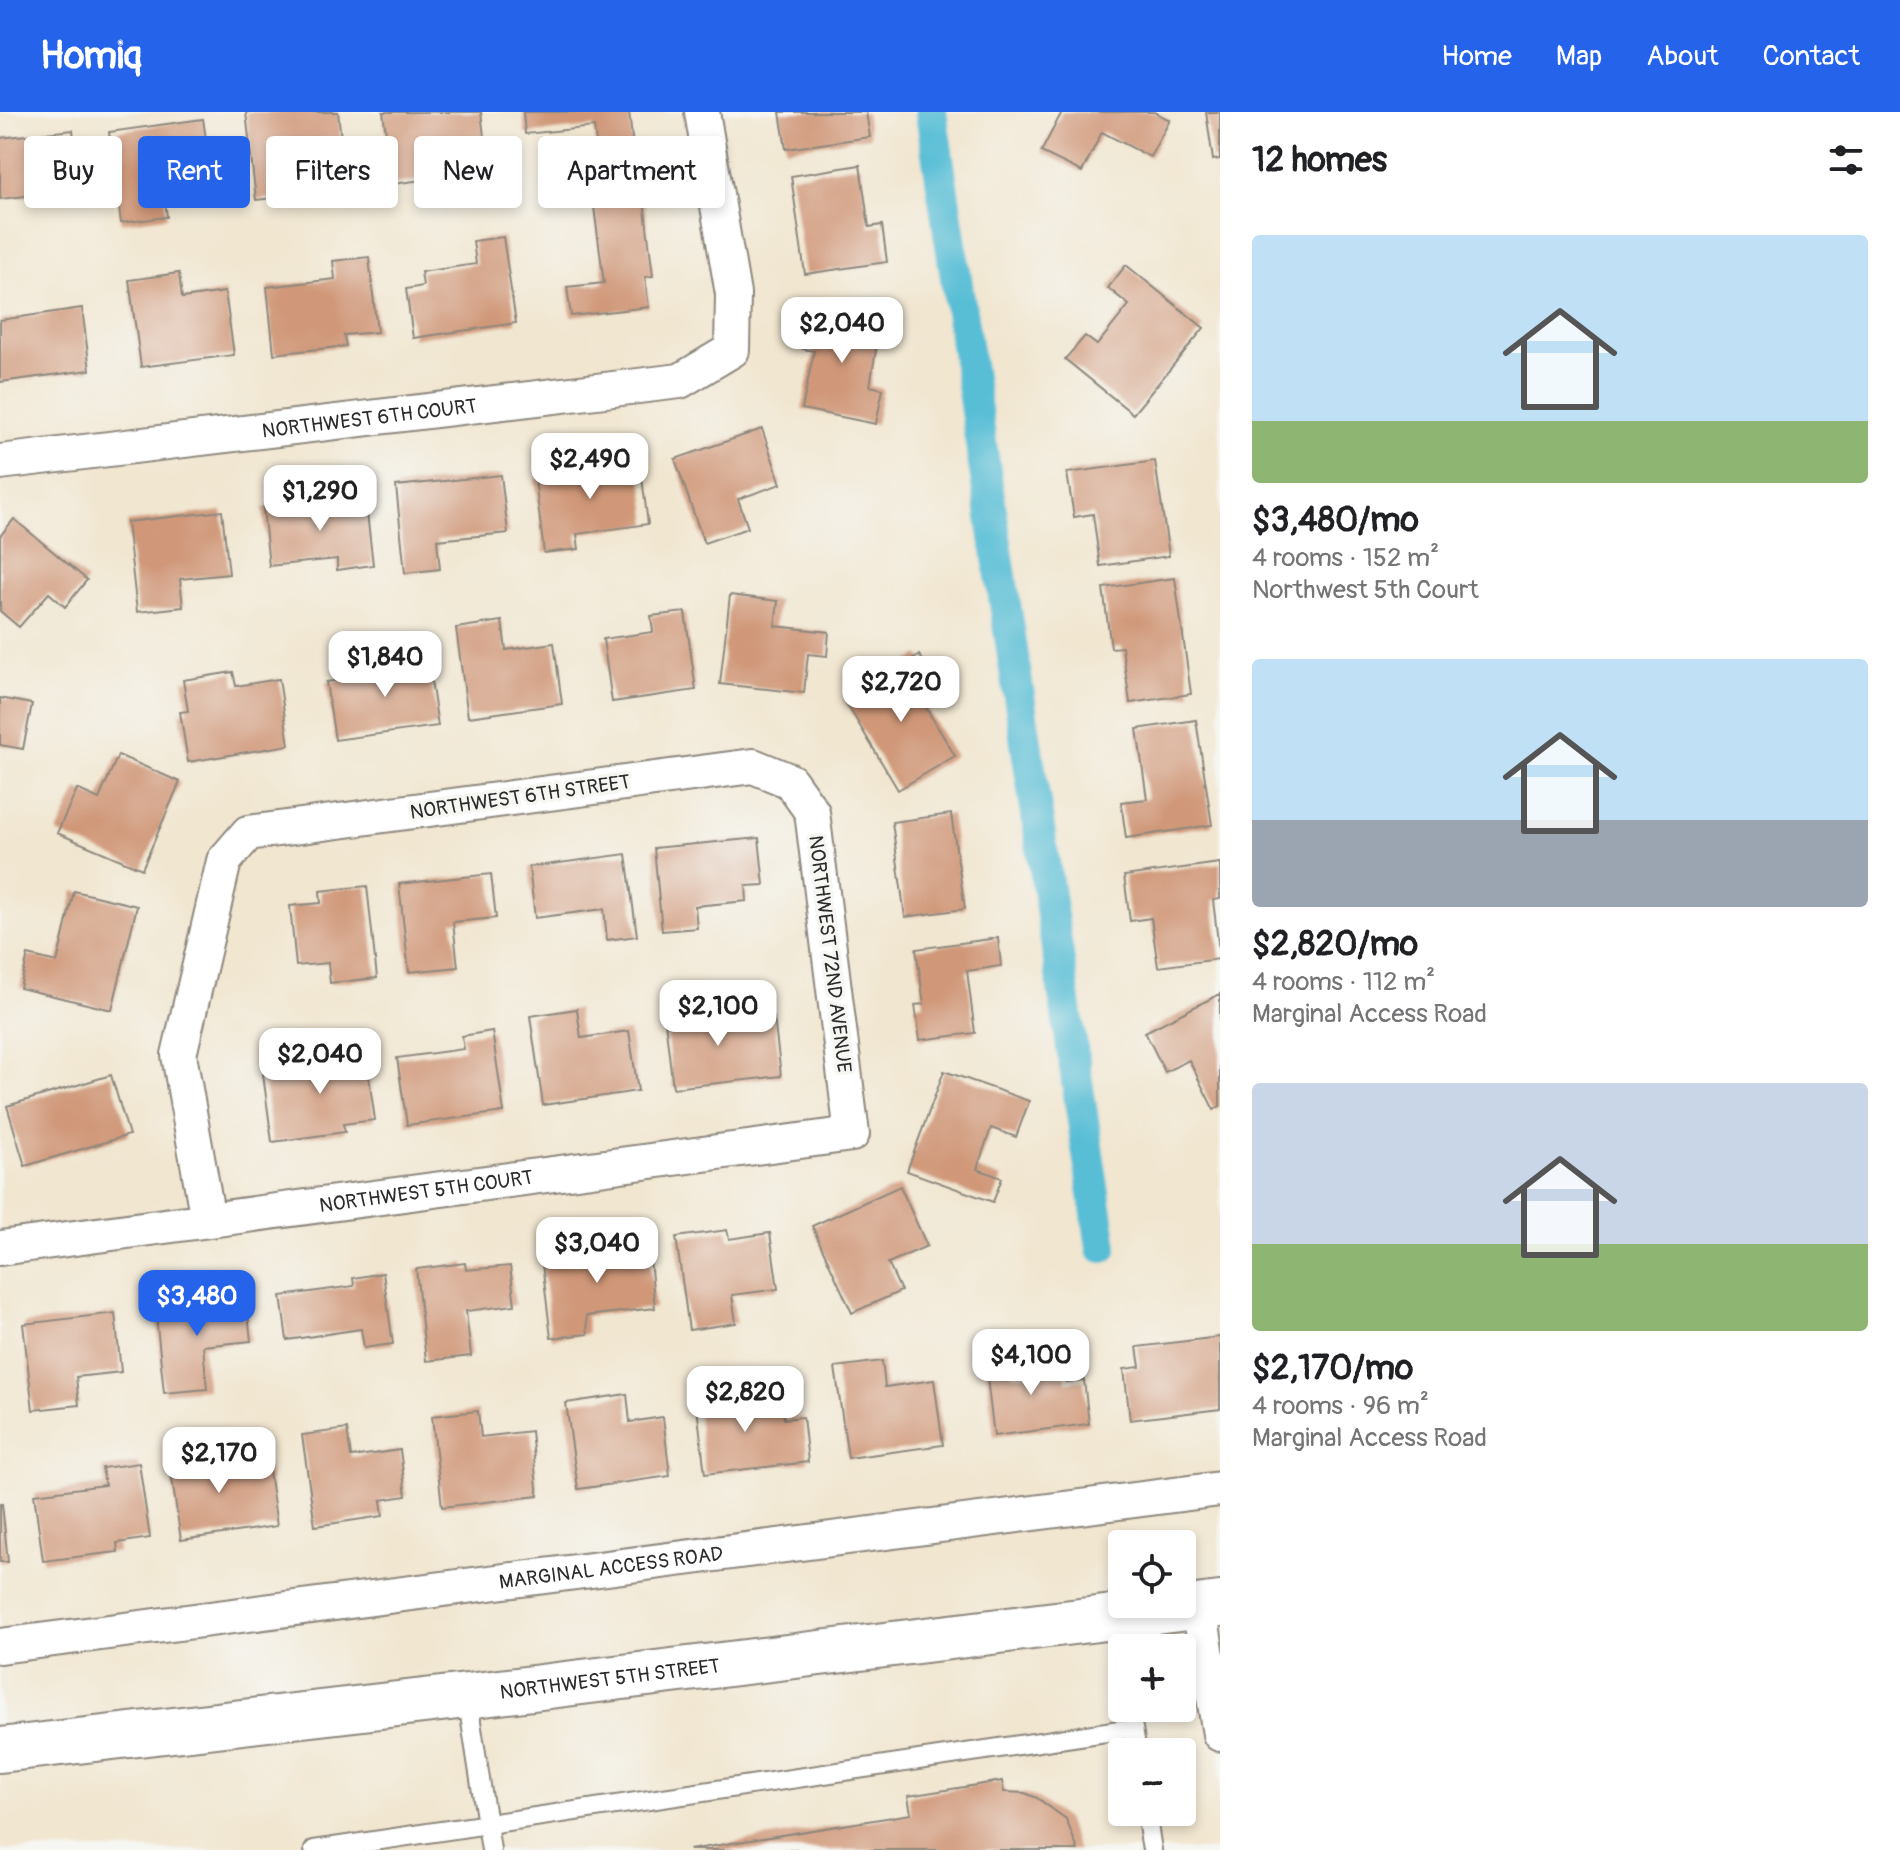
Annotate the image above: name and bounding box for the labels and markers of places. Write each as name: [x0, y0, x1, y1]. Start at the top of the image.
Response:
pin: $2,040: [777, 297, 907, 365]
pin: $2,490: [525, 433, 655, 501]
pin: $1,290: [255, 465, 385, 533]
pin: $1,840: [320, 631, 450, 699]
pin: $2,720: [836, 656, 966, 724]
pin: $2,100: [653, 980, 783, 1048]
pin: $2,040: [255, 1028, 385, 1096]
pin: $3,040: [532, 1217, 662, 1285]
pin: $3,480: [132, 1270, 262, 1338]
pin: $4,100: [966, 1329, 1096, 1397]
pin: $2,820: [680, 1366, 810, 1434]
pin: $2,170: [154, 1427, 284, 1495]

